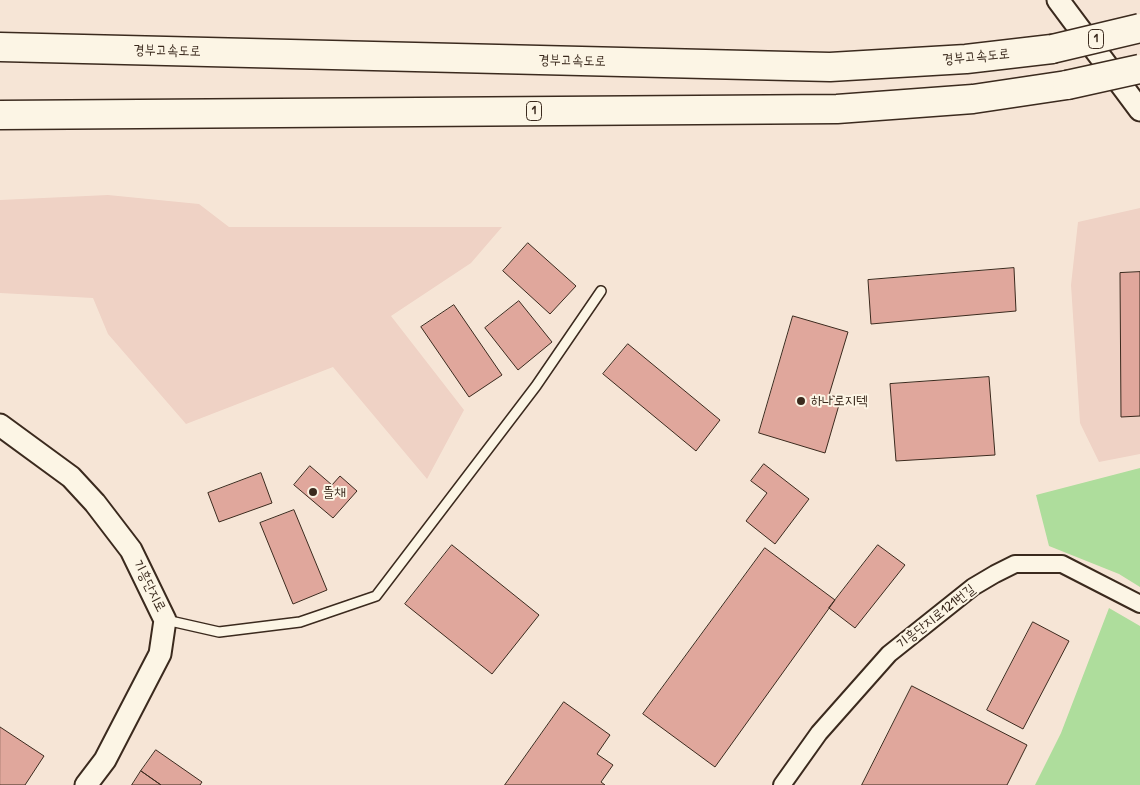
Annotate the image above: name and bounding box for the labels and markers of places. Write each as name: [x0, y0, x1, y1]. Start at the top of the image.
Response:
place label: 하나로지텍: [811, 393, 867, 409]
marker: 하나로지텍: [795, 395, 807, 407]
place label: 뜰채: [323, 484, 346, 500]
marker: 뜰채: [307, 486, 319, 498]

